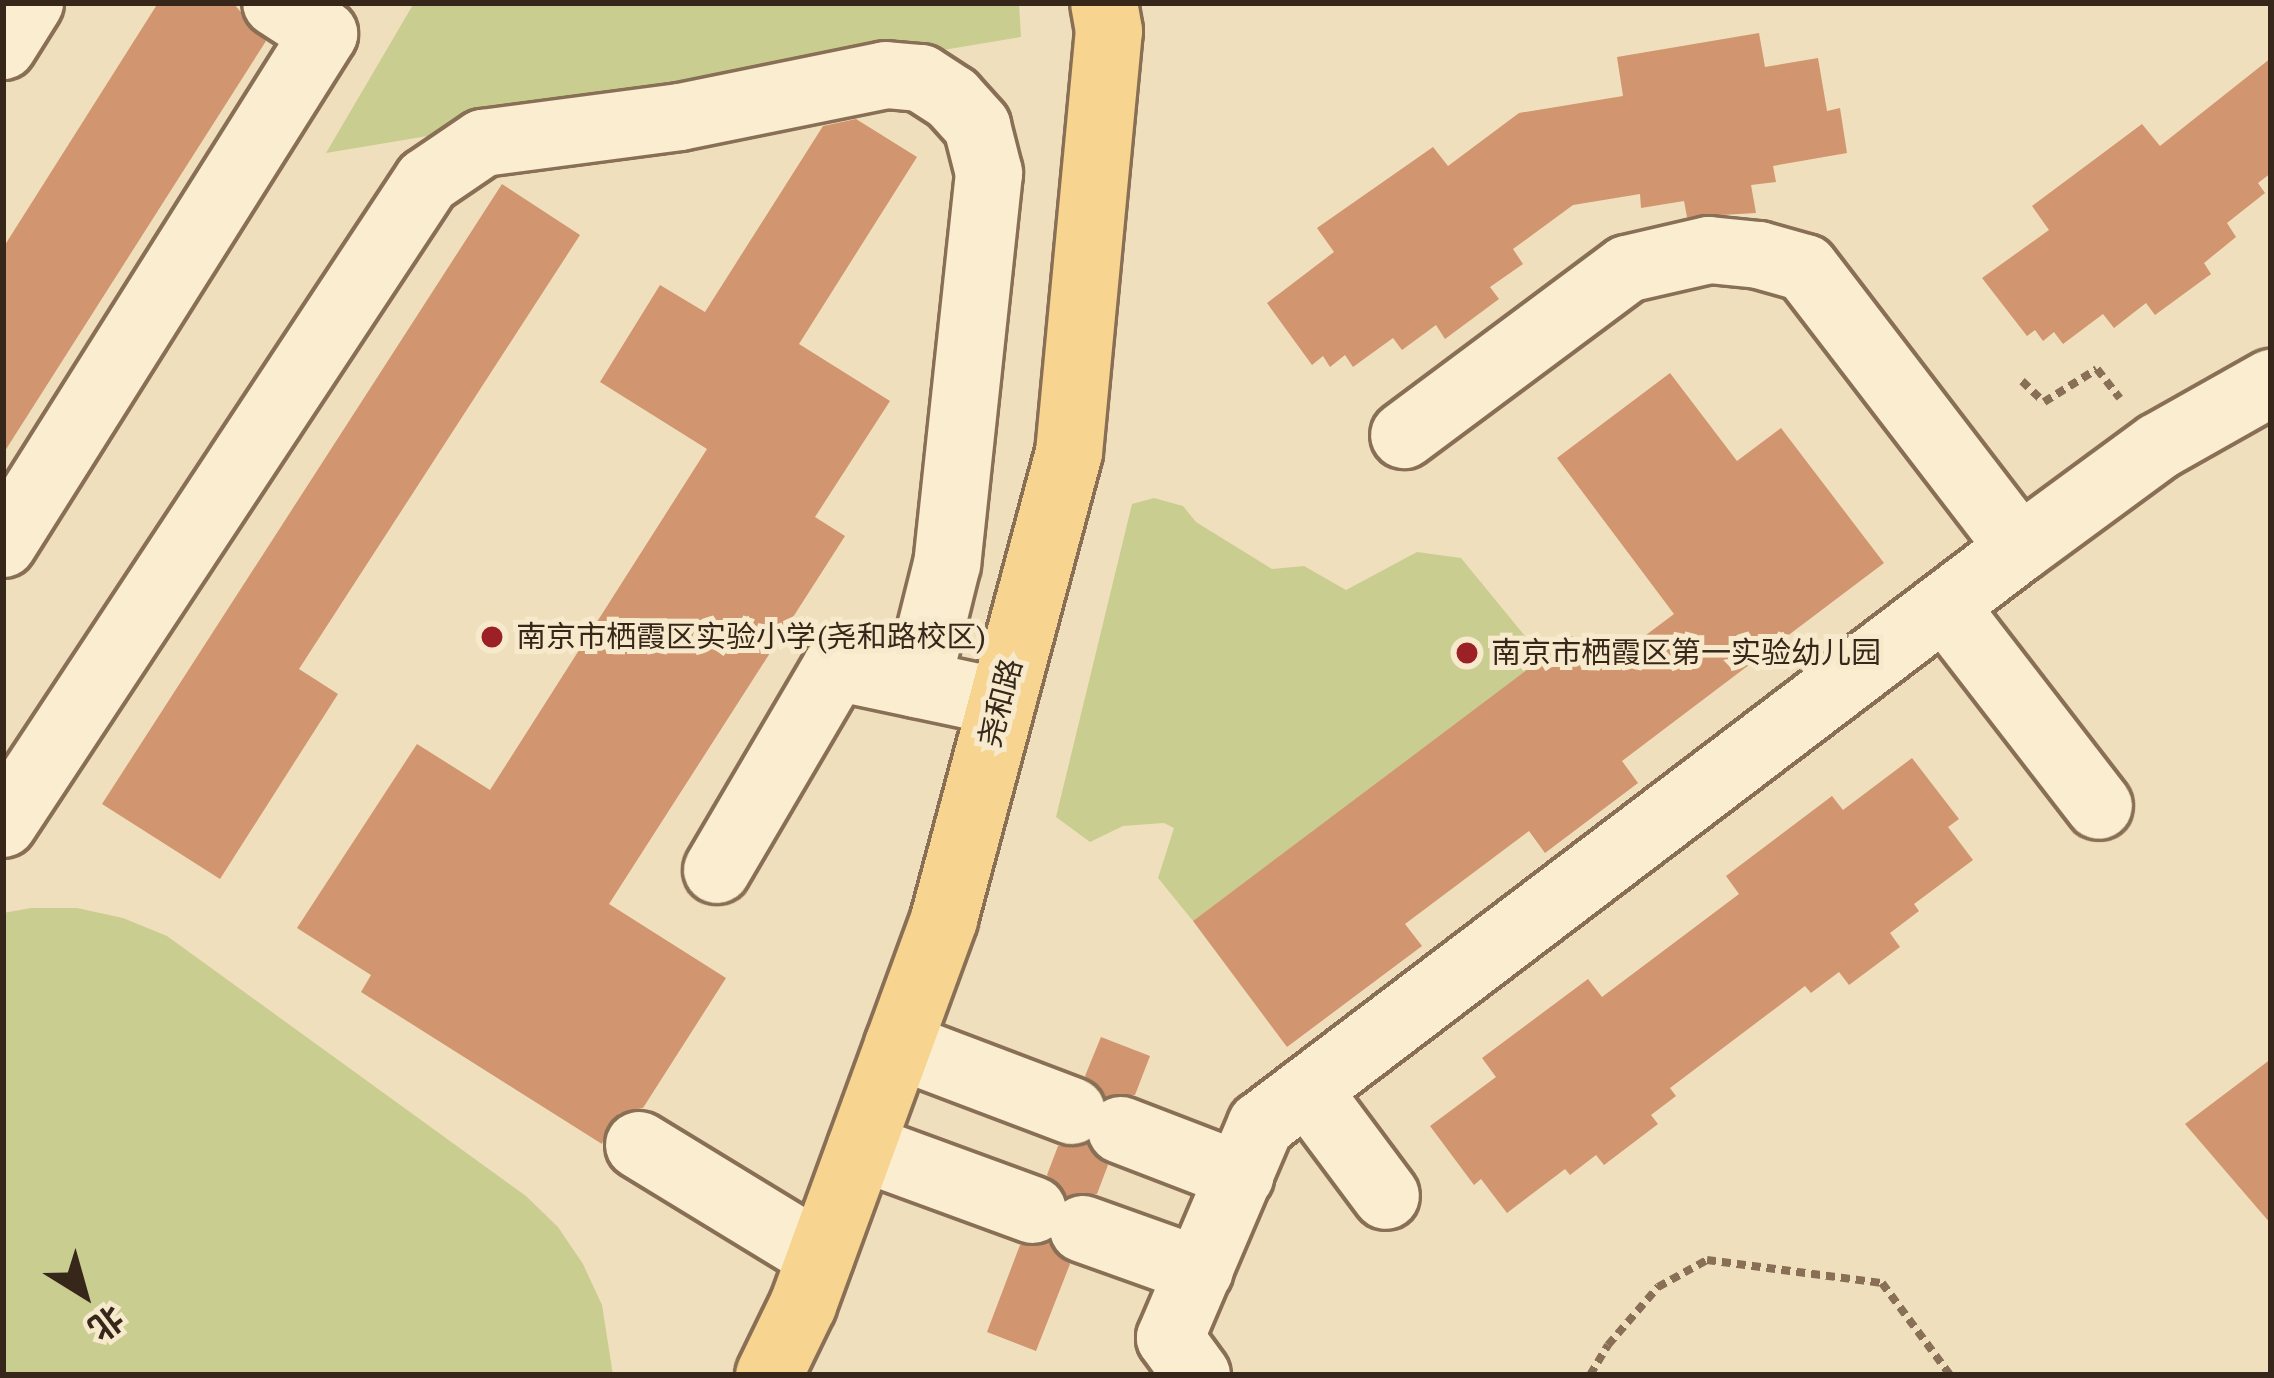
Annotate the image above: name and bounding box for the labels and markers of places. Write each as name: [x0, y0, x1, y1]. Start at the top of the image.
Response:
place label: 南京市栖霞区实验小学(尧和路校区): [516, 619, 987, 655]
marker: 南京市栖霞区实验小学(尧和路校区): [479, 624, 505, 650]
place label: 南京市栖霞区第一实验幼儿园: [1491, 635, 1881, 671]
marker: 南京市栖霞区第一实验幼儿园: [1454, 640, 1480, 666]

